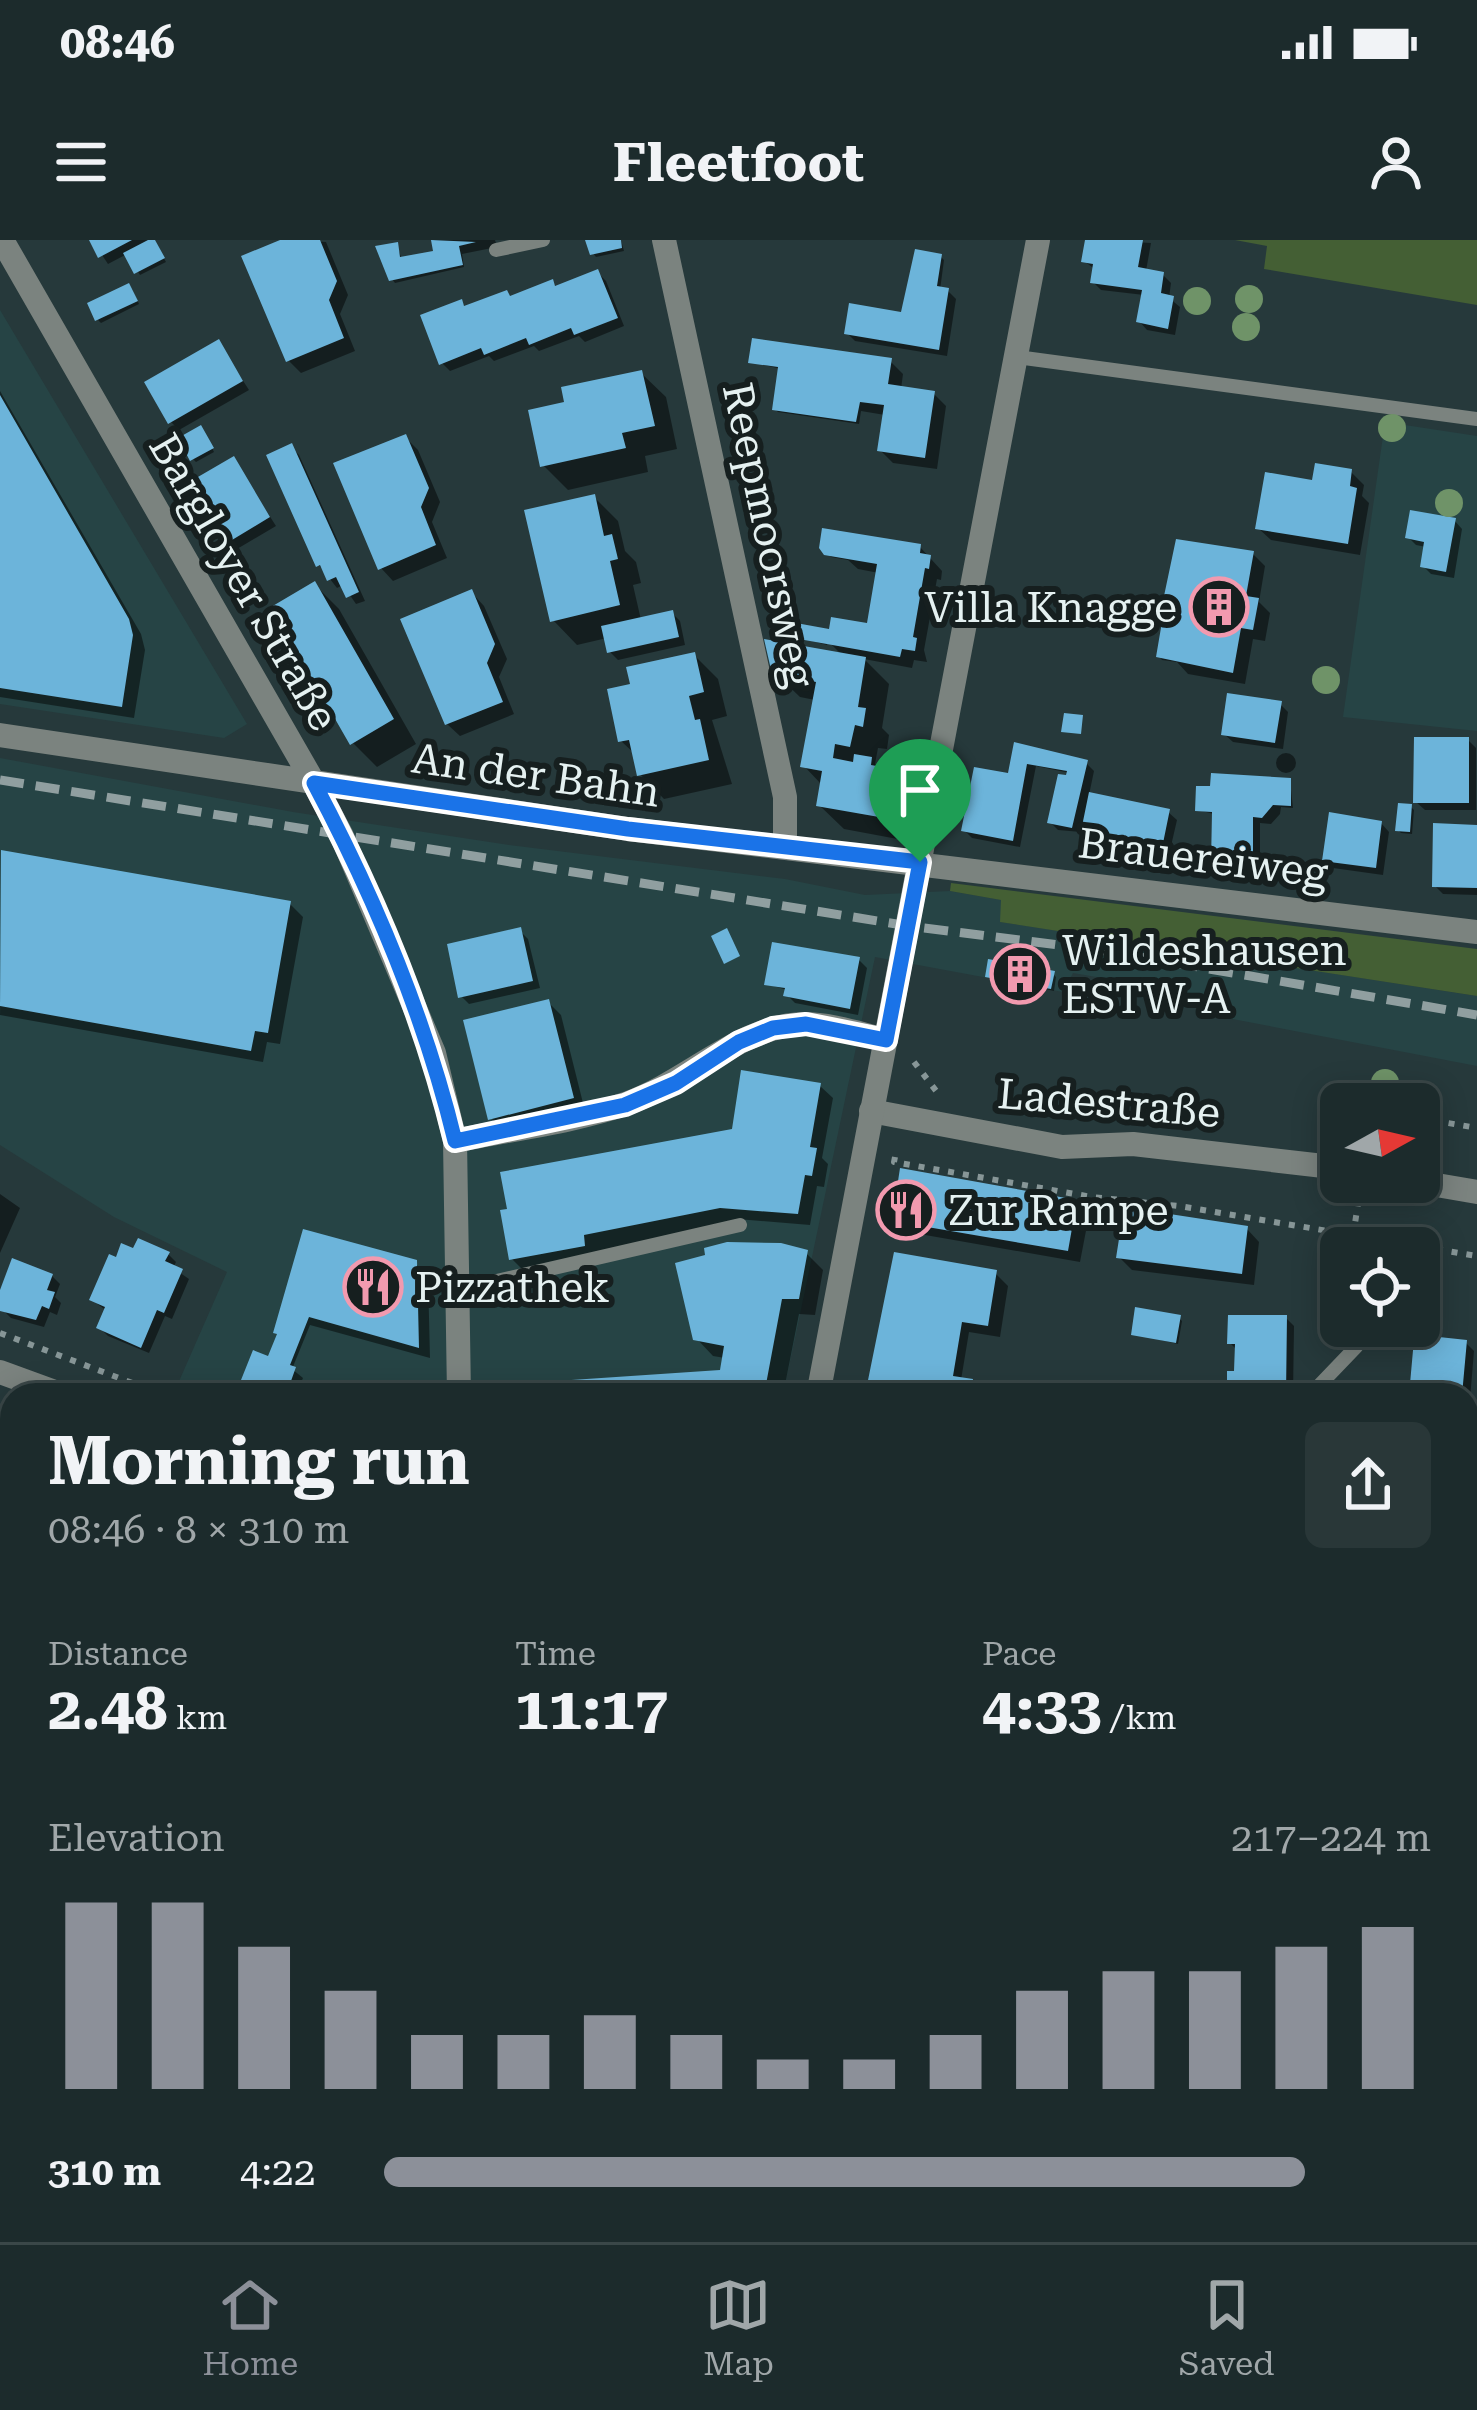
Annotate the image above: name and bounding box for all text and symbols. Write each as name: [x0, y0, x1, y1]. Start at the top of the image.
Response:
text: 08:46: [60, 16, 175, 69]
icon: menu: [48, 129, 114, 195]
icon: person: [1363, 129, 1429, 195]
text: Fleetfoot: [613, 131, 864, 194]
street label: Reepmoorsweg: [713, 378, 825, 692]
street label: Bargloyer Straße: [139, 425, 349, 739]
building icon: Villa Knagge: [1188, 576, 1250, 638]
place label: Villa Knagge: [924, 583, 1177, 632]
street label: An der Bahn: [409, 733, 663, 817]
pin: [869, 739, 971, 862]
icon: arrive: [887, 757, 953, 823]
street label: Brauereiweg: [1076, 818, 1331, 898]
place label: Wildeshausen ESTW-A: [1062, 926, 1347, 1023]
building icon: Wildeshausen ESTW-A: [989, 943, 1051, 1005]
street label: Ladestraße: [996, 1069, 1222, 1137]
north arrow: [1320, 1083, 1440, 1203]
map controls: [1320, 1083, 1440, 1347]
restaurant icon: Zur Rampe: [875, 1179, 937, 1241]
place label: Zur Rampe: [948, 1186, 1169, 1235]
button: locate: [1320, 1227, 1440, 1347]
restaurant icon: Pizzathek: [342, 1256, 404, 1318]
place label: Pizzathek: [415, 1263, 610, 1312]
button: share: [1305, 1422, 1431, 1548]
text: Morning run: [48, 1423, 470, 1500]
text: 08:46 · 8 × 310 m: [48, 1507, 349, 1553]
text: Distance: [48, 1634, 188, 1673]
text: Time: [515, 1634, 596, 1673]
text: Pace: [982, 1634, 1056, 1673]
text: 2.48: [48, 1673, 168, 1744]
text: 11:17: [515, 1673, 668, 1744]
text: 4:33: [982, 1673, 1102, 1744]
text: km: [168, 1698, 227, 1737]
text: /km: [1102, 1698, 1176, 1737]
text: Elevation: [48, 1815, 225, 1861]
text: 217–224 m: [1231, 1815, 1431, 1861]
text: 310 m: [48, 2149, 161, 2195]
text: 4:22: [240, 2149, 316, 2195]
tab: Home: [203, 2272, 298, 2383]
tab: Map: [703, 2272, 774, 2383]
tab: Saved: [1179, 2272, 1274, 2383]

